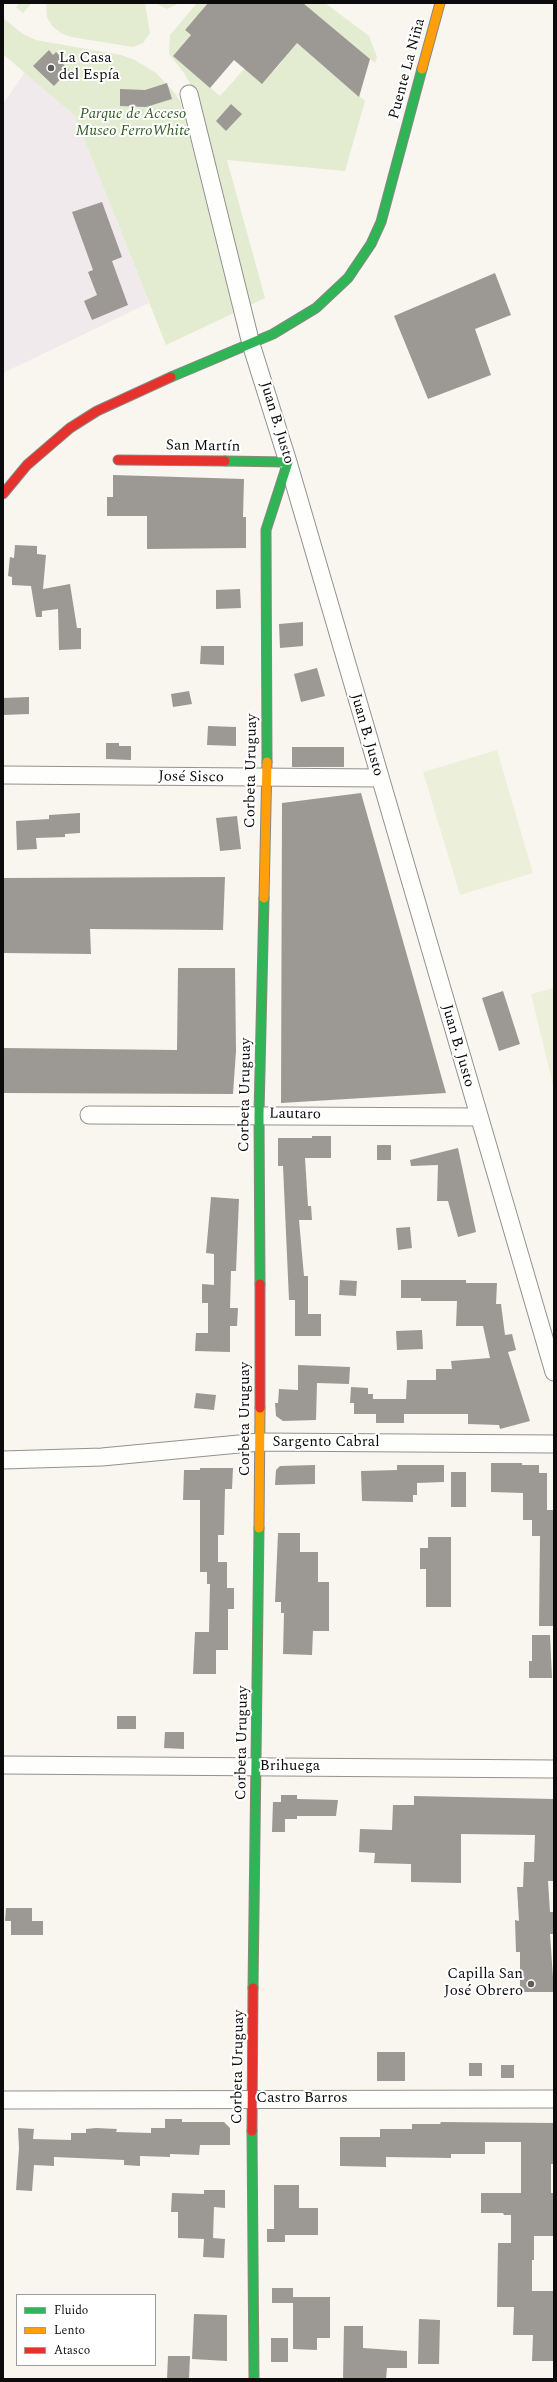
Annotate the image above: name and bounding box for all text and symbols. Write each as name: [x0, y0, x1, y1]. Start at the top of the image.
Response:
street label: Puente La Niña: [386, 17, 430, 121]
place label: La Casa del Espía: [59, 50, 120, 85]
marker: La Casa del Espía: [46, 63, 56, 73]
park label: Parque de Acceso Museo FerroWhite: [76, 106, 190, 141]
street label: Juan B. Justo: [255, 380, 297, 466]
street label: San Martín: [166, 437, 240, 457]
street label: Juan B. Justo: [346, 692, 386, 778]
street label: Corbeta Uruguay: [242, 714, 262, 828]
street label: José Sisco: [158, 768, 224, 788]
street label: Juan B. Justo: [437, 1003, 477, 1089]
street label: Corbeta Uruguay: [236, 1038, 256, 1152]
street label: Lautaro: [269, 1106, 321, 1124]
street label: Corbeta Uruguay: [237, 1362, 255, 1476]
street label: Sargento Cabral: [272, 1434, 380, 1452]
street label: Corbeta Uruguay: [233, 1686, 253, 1800]
street label: Brihuega: [260, 1758, 320, 1776]
place label: Capilla San José Obrero: [444, 1966, 523, 2001]
marker: Capilla San José Obrero: [526, 1979, 536, 1989]
street label: Corbeta Uruguay: [229, 2010, 249, 2124]
street label: Castro Barros: [256, 2090, 348, 2108]
legend: [16, 2294, 156, 2366]
text: Fluido: [54, 2301, 88, 2320]
text: Lento: [54, 2321, 85, 2340]
text: Atasco: [54, 2341, 90, 2360]

